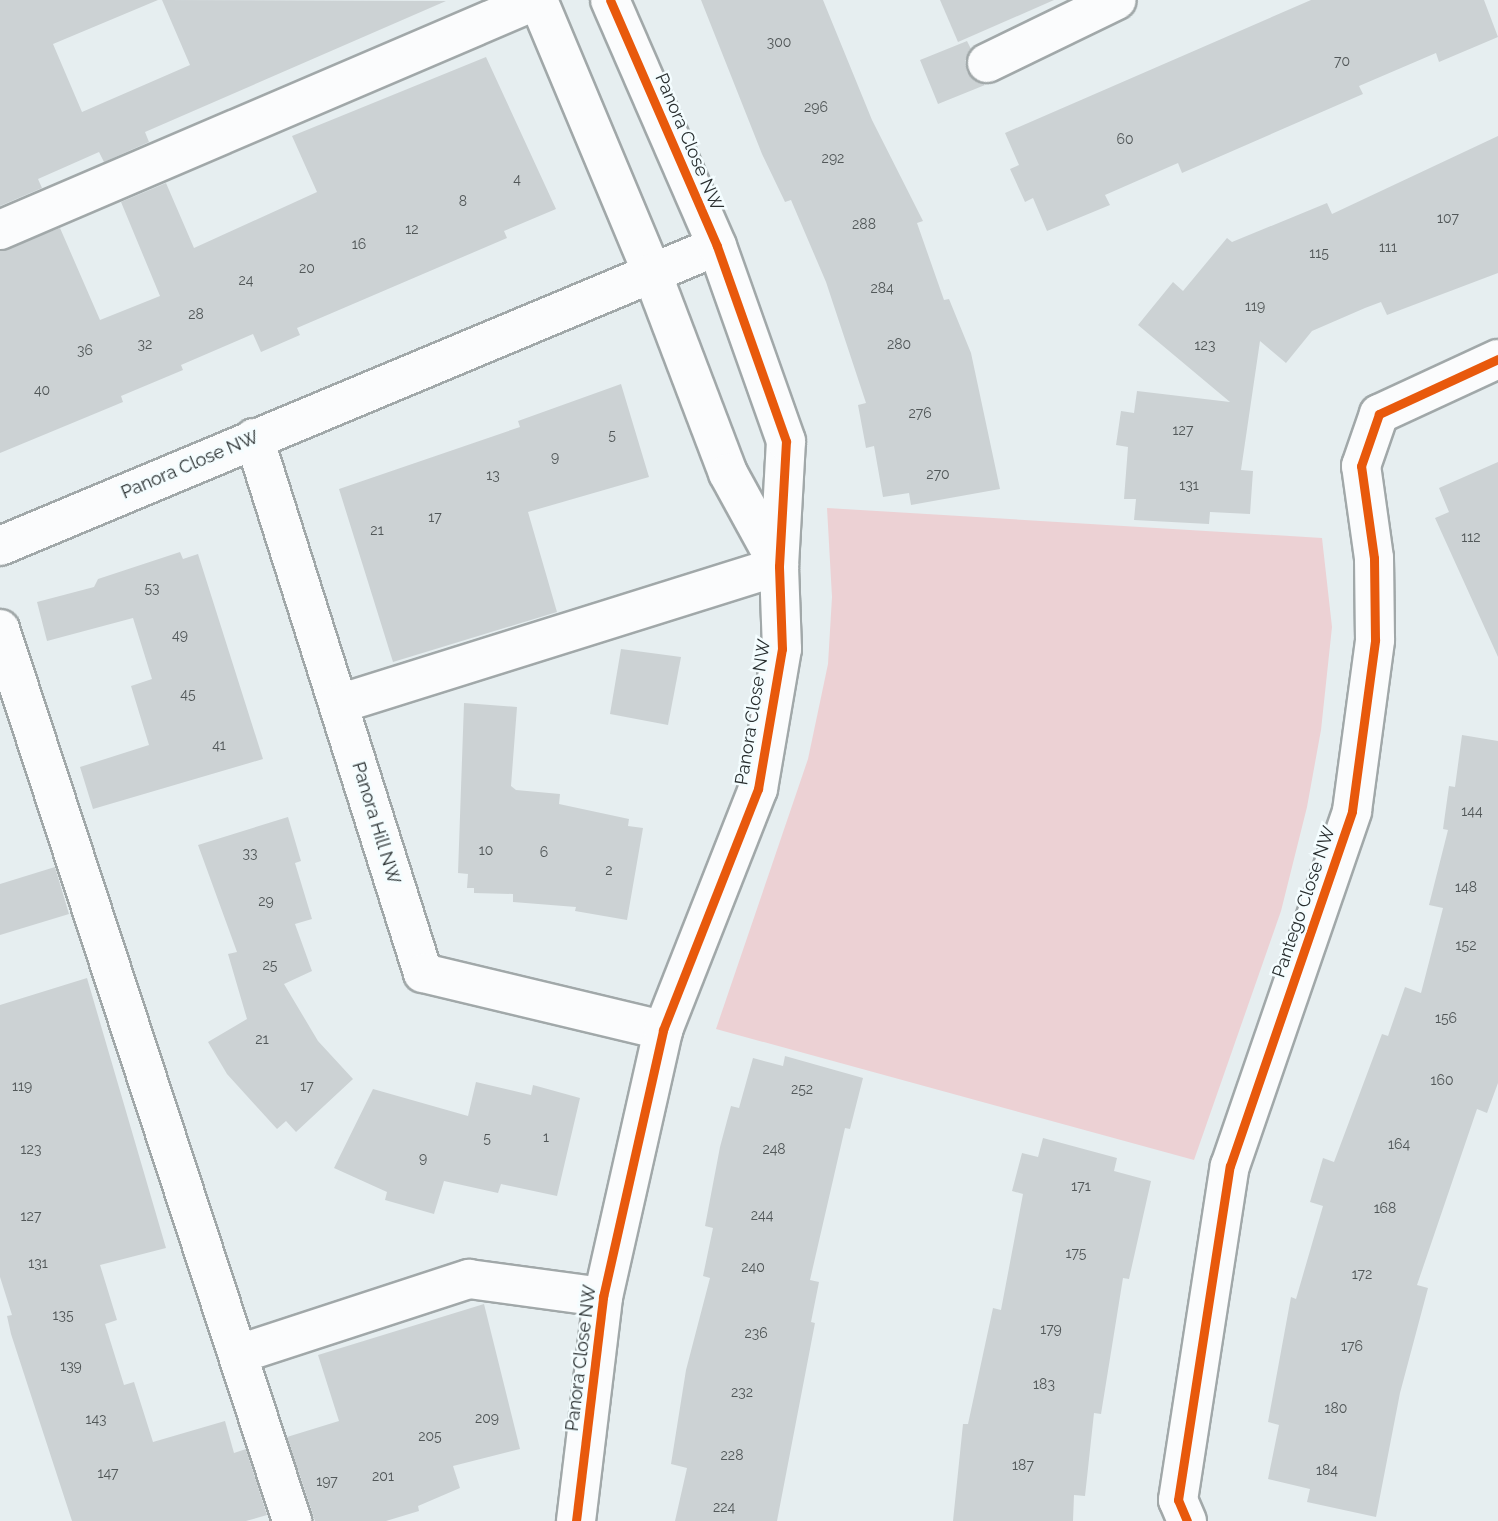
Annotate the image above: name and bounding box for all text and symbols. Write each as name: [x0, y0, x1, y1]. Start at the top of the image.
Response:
house number: 300: [767, 34, 791, 50]
house number: 70: [1334, 53, 1350, 69]
street label: Panora Close NW: [650, 70, 728, 214]
house number: 296: [804, 99, 828, 115]
house number: 60: [1116, 131, 1134, 147]
house number: 292: [822, 150, 844, 166]
house number: 4: [513, 171, 521, 187]
house number: 8: [459, 193, 467, 209]
house number: 107: [1437, 210, 1459, 226]
house number: 288: [852, 216, 876, 232]
house number: 12: [405, 221, 419, 237]
house number: 16: [352, 236, 366, 252]
house number: 111: [1379, 239, 1397, 255]
house number: 115: [1309, 245, 1329, 261]
house number: 20: [299, 260, 315, 276]
house number: 24: [239, 272, 253, 288]
house number: 284: [870, 280, 894, 296]
house number: 119: [1245, 298, 1265, 314]
house number: 28: [188, 306, 204, 322]
house number: 32: [138, 336, 152, 352]
house number: 280: [887, 336, 911, 352]
house number: 123: [1195, 337, 1215, 353]
house number: 36: [77, 342, 93, 358]
house number: 40: [34, 382, 50, 398]
house number: 276: [908, 405, 932, 421]
house number: 127: [1173, 422, 1193, 438]
street label: Panora Close NW: [118, 426, 262, 504]
house number: 5: [608, 427, 616, 443]
house number: 9: [551, 449, 559, 465]
house number: 270: [926, 466, 950, 482]
house number: 13: [486, 467, 500, 483]
house number: 131: [1179, 477, 1199, 493]
house number: 17: [428, 509, 442, 525]
house number: 21: [370, 522, 384, 538]
house number: 112: [1461, 529, 1481, 545]
house number: 53: [144, 580, 160, 596]
house number: 49: [172, 627, 188, 643]
street label: Panora Close NW: [731, 638, 775, 786]
house number: 45: [180, 686, 196, 702]
house number: 41: [212, 737, 226, 753]
street label: Panora Hill NW: [347, 759, 405, 887]
house number: 144: [1461, 803, 1483, 819]
street label: Pantego Close NW: [1268, 823, 1340, 981]
house number: 10: [479, 842, 493, 858]
house number: 6: [540, 844, 548, 860]
house number: 33: [243, 845, 257, 861]
house number: 2: [605, 862, 613, 878]
house number: 148: [1455, 879, 1477, 895]
house number: 29: [258, 893, 274, 909]
house number: 152: [1456, 937, 1476, 953]
house number: 25: [263, 957, 277, 973]
house number: 156: [1435, 1010, 1457, 1026]
house number: 21: [255, 1031, 269, 1047]
house number: 160: [1430, 1072, 1454, 1088]
house number: 119: [12, 1078, 32, 1094]
house number: 17: [300, 1078, 314, 1094]
house number: 252: [791, 1081, 813, 1097]
house number: 1: [543, 1129, 549, 1145]
house number: 5: [483, 1130, 491, 1146]
house number: 164: [1388, 1136, 1410, 1152]
house number: 123: [21, 1141, 41, 1157]
house number: 248: [762, 1141, 786, 1157]
house number: 9: [419, 1150, 427, 1166]
house number: 171: [1071, 1178, 1091, 1194]
house number: 168: [1374, 1200, 1396, 1216]
house number: 244: [751, 1207, 773, 1223]
house number: 127: [21, 1208, 41, 1224]
house number: 175: [1066, 1245, 1086, 1261]
house number: 131: [28, 1255, 48, 1271]
house number: 240: [741, 1259, 765, 1275]
house number: 172: [1352, 1266, 1372, 1282]
street label: Panora Close NW: [561, 1284, 601, 1432]
house number: 135: [52, 1307, 74, 1323]
house number: 179: [1040, 1321, 1062, 1337]
house number: 236: [744, 1325, 768, 1341]
house number: 176: [1341, 1338, 1363, 1354]
house number: 139: [60, 1358, 82, 1374]
house number: 183: [1033, 1376, 1055, 1392]
house number: 232: [731, 1384, 753, 1400]
house number: 180: [1325, 1400, 1347, 1416]
house number: 209: [475, 1410, 499, 1426]
house number: 143: [85, 1411, 107, 1427]
house number: 205: [418, 1428, 442, 1444]
house number: 228: [721, 1447, 743, 1463]
house number: 187: [1012, 1457, 1034, 1473]
house number: 184: [1316, 1462, 1338, 1478]
house number: 147: [97, 1465, 119, 1481]
house number: 201: [372, 1468, 394, 1484]
house number: 197: [316, 1473, 338, 1489]
house number: 224: [713, 1499, 735, 1515]

